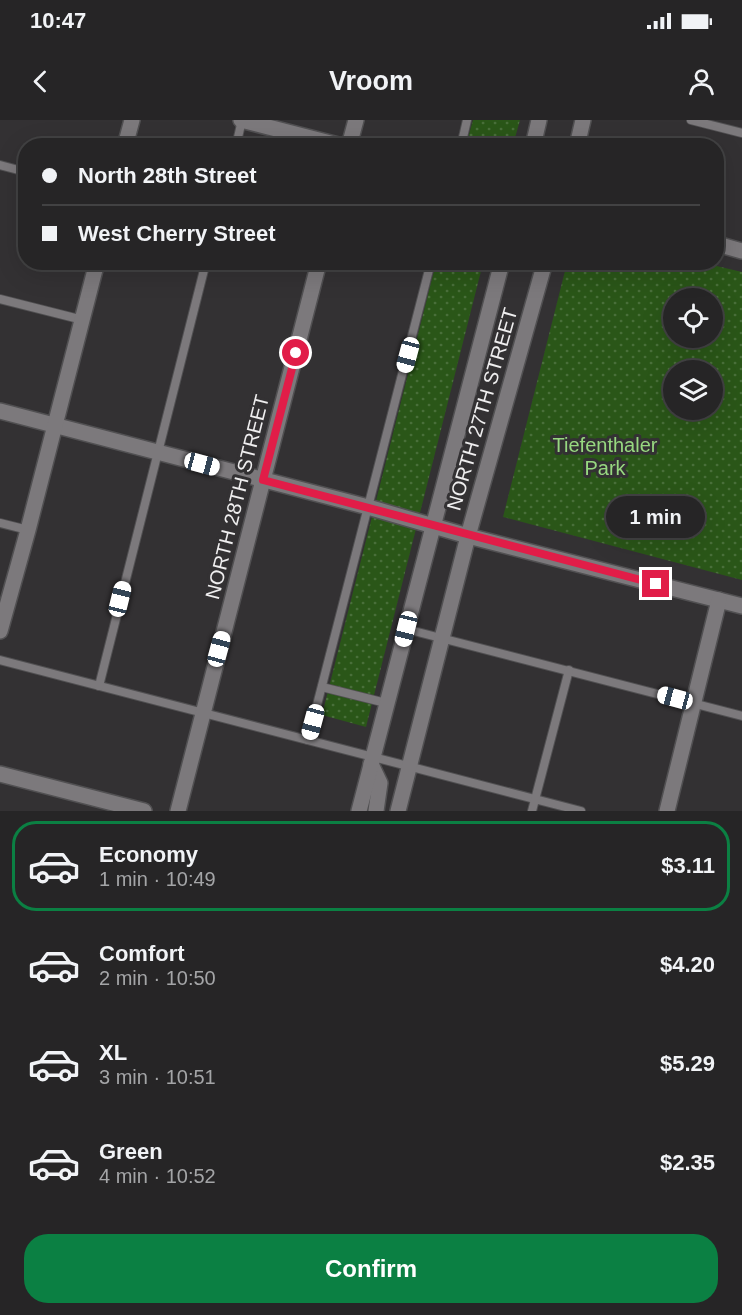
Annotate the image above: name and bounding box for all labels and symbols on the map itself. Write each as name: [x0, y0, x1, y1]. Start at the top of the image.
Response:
street label: NORTH 27TH STREET: [443, 305, 521, 513]
car: [395, 335, 421, 375]
route start: [282, 339, 309, 366]
street label: NORTH 28TH STREET: [201, 393, 273, 601]
park label: Tiefenthaler Park: [553, 434, 658, 479]
car: [182, 451, 222, 477]
callout: 1 min: [606, 497, 706, 539]
route end: [642, 570, 669, 597]
car: [107, 579, 133, 619]
car: [393, 609, 419, 649]
car: [206, 629, 232, 669]
car: [655, 685, 695, 711]
car: [300, 702, 326, 742]

